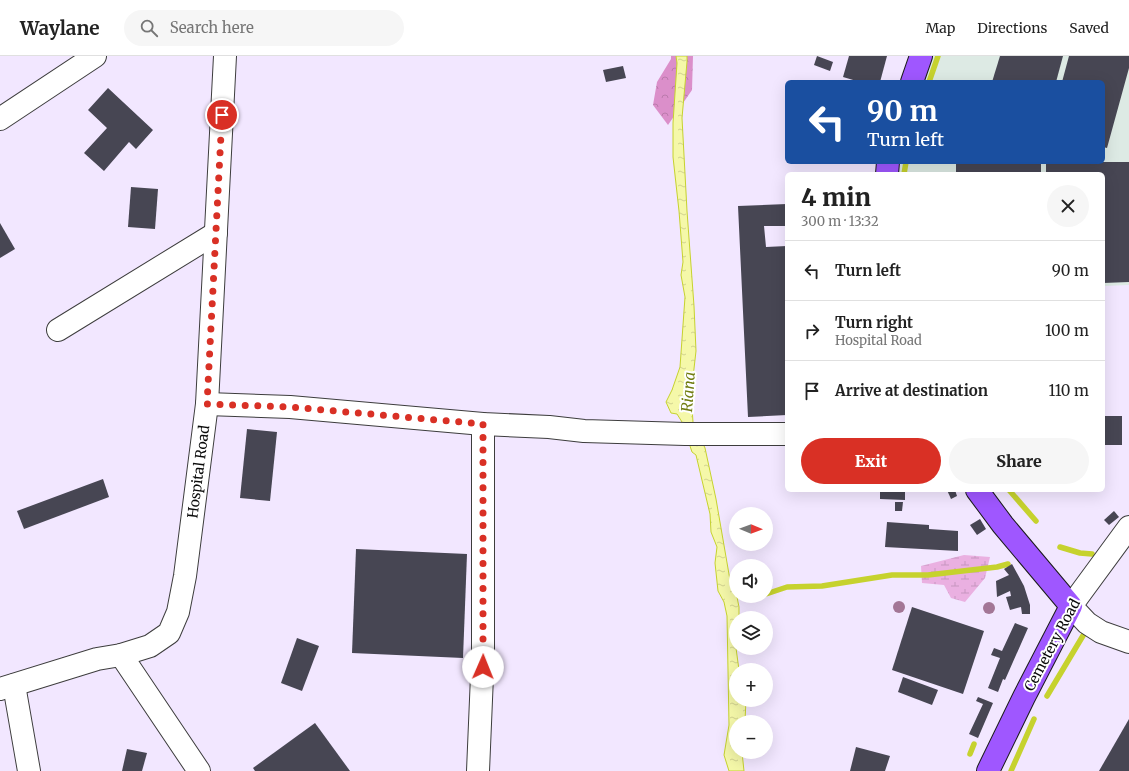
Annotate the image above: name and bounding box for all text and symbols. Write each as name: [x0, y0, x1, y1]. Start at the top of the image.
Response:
search box: [124, 10, 404, 46]
text: Waylane: [20, 16, 100, 40]
icon: search: [138, 17, 160, 39]
text: Search here: [170, 18, 254, 37]
text: Map: [925, 19, 955, 37]
text: Directions: [977, 19, 1047, 37]
text: Saved: [1069, 19, 1109, 37]
text: 90 m: [867, 93, 938, 129]
icon: left: [801, 96, 853, 148]
pin: [205, 98, 239, 132]
icon: arrive: [211, 104, 233, 126]
text: Turn left: [867, 128, 944, 151]
text: 4 min: [801, 182, 871, 213]
button: close: [1047, 185, 1089, 227]
text: 300 m · 13:32: [801, 213, 879, 230]
icon: left: [801, 260, 823, 282]
text: Turn left: [835, 261, 901, 280]
text: 90 m: [1052, 261, 1089, 280]
text: Turn right: [835, 313, 913, 332]
icon: right: [801, 320, 823, 342]
text: 100 m: [1045, 321, 1089, 340]
text: Hospital Road: [835, 332, 922, 349]
water label: Riana: [677, 371, 699, 413]
icon: arrive: [801, 380, 823, 402]
text: Arrive at destination: [835, 381, 988, 400]
text: 110 m: [1048, 381, 1089, 400]
street label: Hospital Road: [183, 423, 213, 519]
button: Exit: [801, 438, 941, 484]
button: Share: [949, 438, 1089, 484]
north arrow: [729, 507, 773, 551]
map controls: [729, 507, 773, 759]
button: sound: [729, 559, 773, 603]
street label: Cemetery Road: [1020, 595, 1084, 694]
button: layers: [729, 611, 773, 655]
position arrow: [462, 646, 504, 688]
button: +: [729, 663, 773, 707]
button: −: [729, 715, 773, 759]

